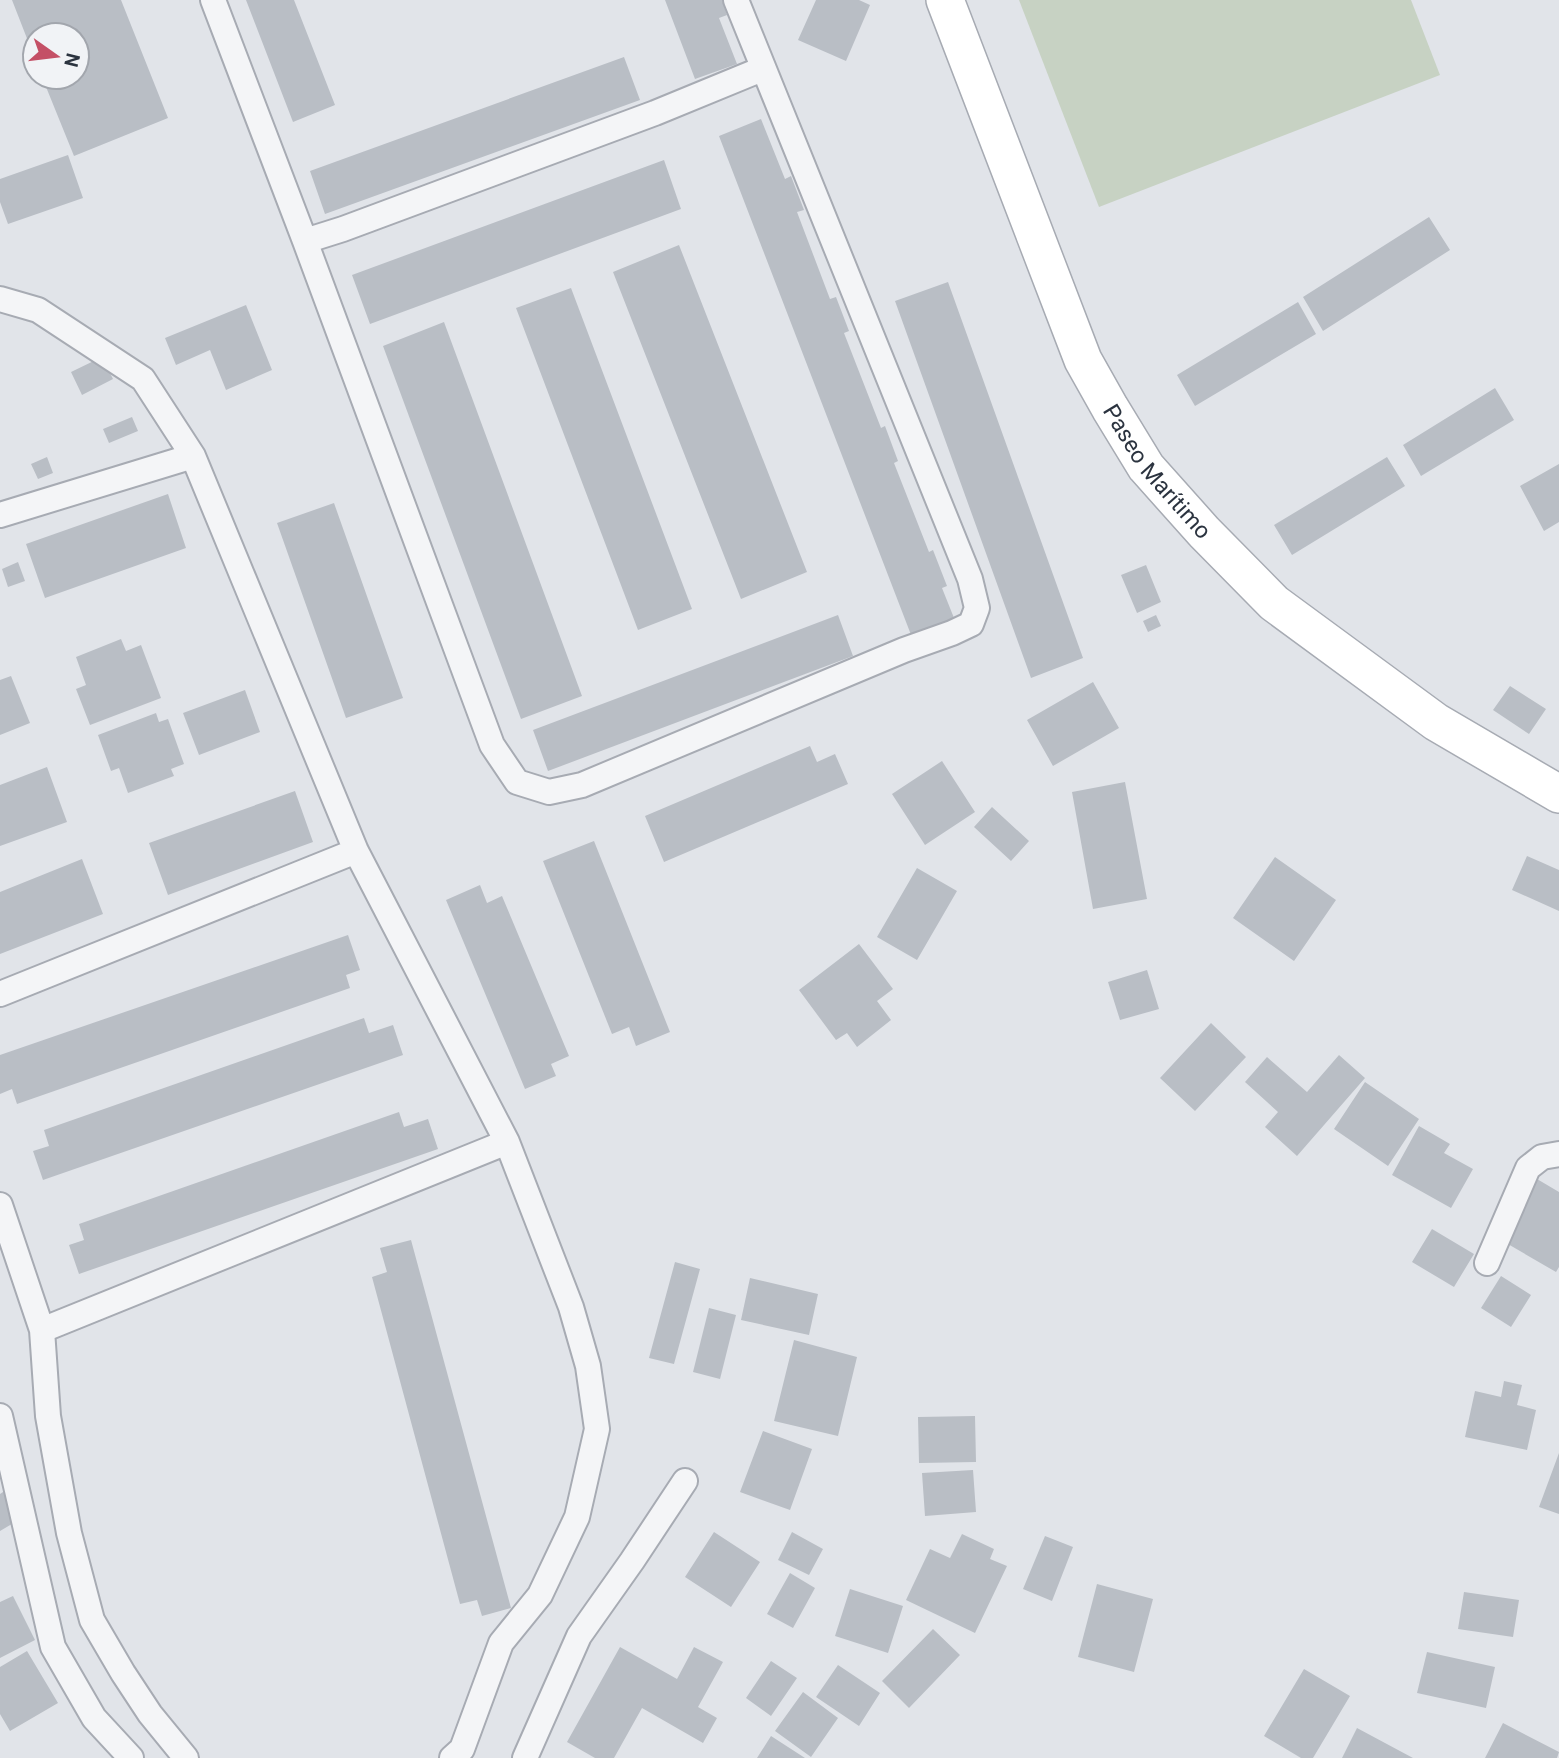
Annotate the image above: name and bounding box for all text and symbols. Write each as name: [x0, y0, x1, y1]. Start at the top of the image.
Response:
north arrow: [21, 21, 91, 91]
text: N: [59, 51, 85, 69]
street label: Paseo Marítimo: [1097, 400, 1217, 545]

